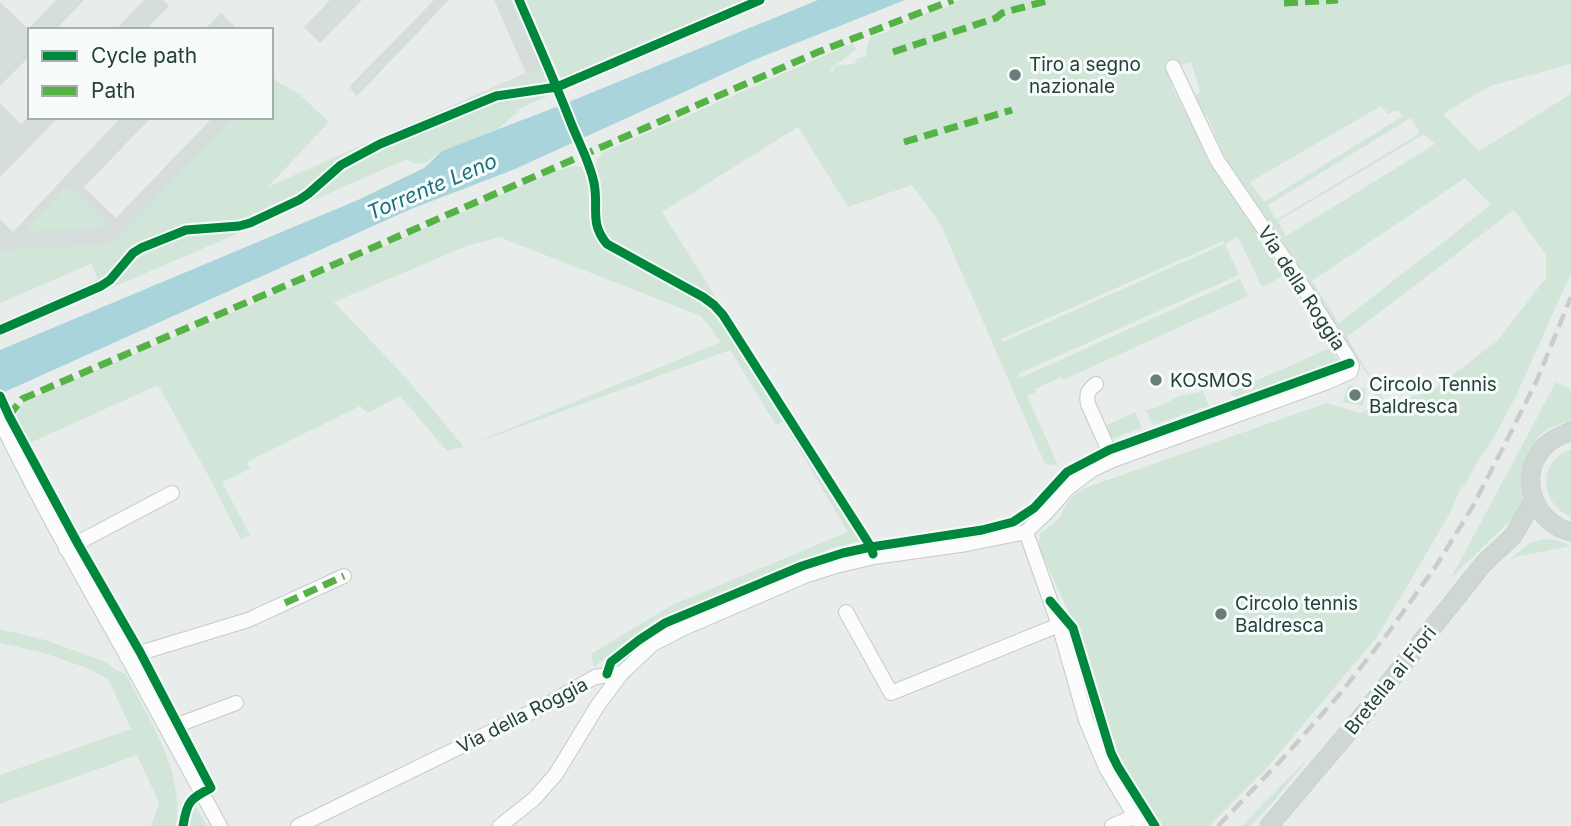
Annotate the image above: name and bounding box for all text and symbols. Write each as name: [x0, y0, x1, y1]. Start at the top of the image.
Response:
legend: [28, 28, 273, 119]
text: Cycle path: [91, 43, 197, 68]
place label: Tiro a segno nazionale: [1029, 53, 1141, 98]
marker: Tiro a segno nazionale: [1007, 67, 1023, 83]
text: Path: [91, 78, 136, 103]
water label: Torrente Leno: [363, 148, 500, 225]
street label: Via della Roggia: [1253, 222, 1350, 355]
place label: KOSMOS: [1170, 369, 1253, 392]
marker: KOSMOS: [1148, 372, 1164, 388]
place label: Circolo Tennis Baldresca: [1369, 373, 1497, 418]
marker: Circolo Tennis Baldresca: [1347, 387, 1363, 403]
place label: Circolo tennis Baldresca: [1235, 592, 1358, 637]
marker: Circolo tennis Baldresca: [1213, 606, 1229, 622]
street label: Bretella ai Fiori: [1340, 622, 1441, 739]
street label: Via della Roggia: [453, 673, 591, 758]

